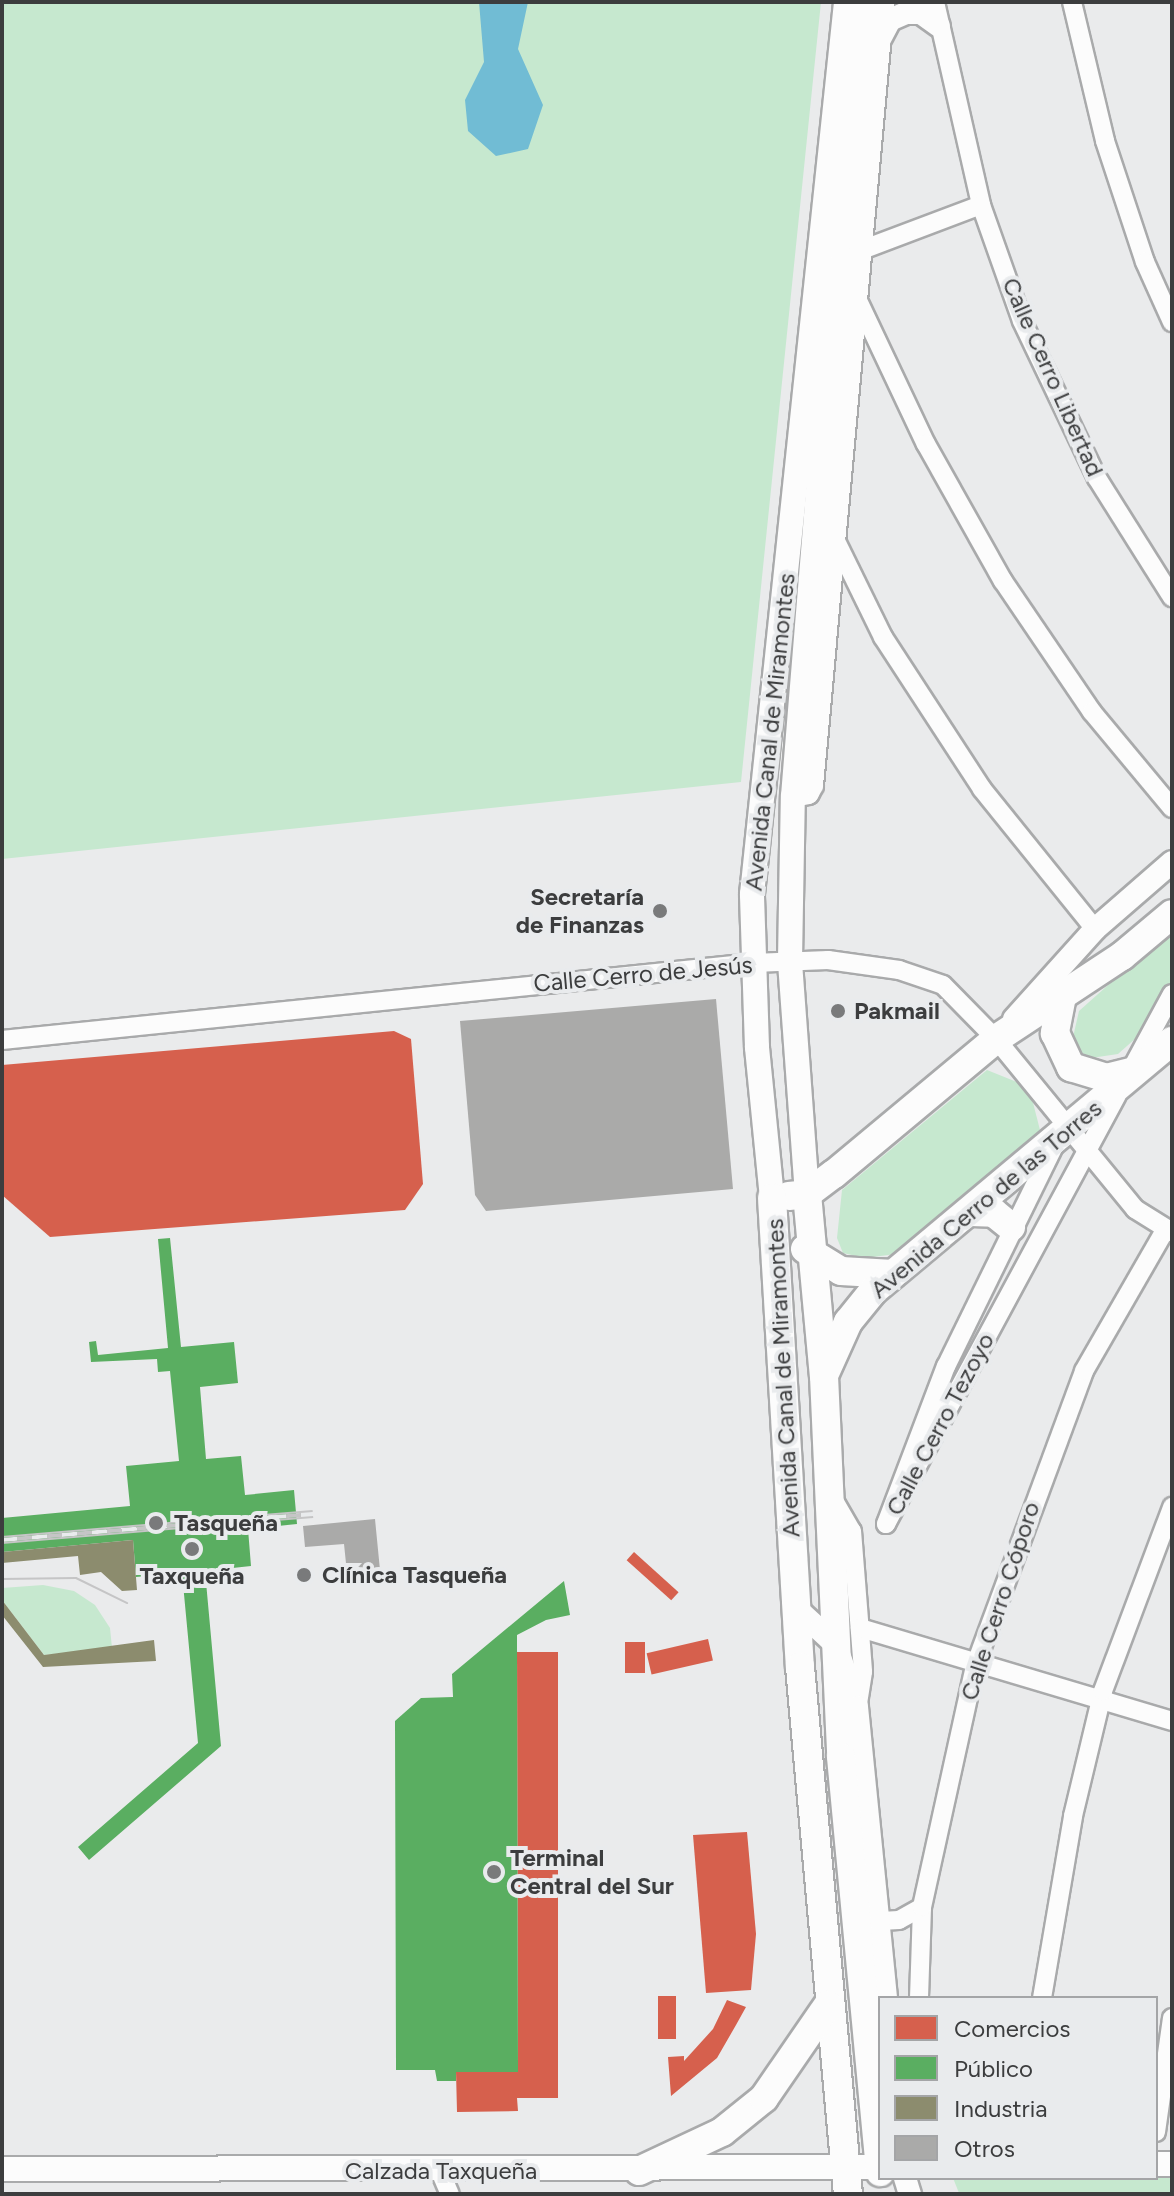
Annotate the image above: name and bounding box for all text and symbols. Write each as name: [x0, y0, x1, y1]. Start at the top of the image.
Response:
street label: Calle Cerro Libertad: [996, 273, 1110, 481]
street label: Avenida Canal de Miramontes: [739, 572, 801, 892]
place label: Secretaría de Finanzas: [516, 883, 644, 939]
marker: Secretaría de Finanzas: [651, 902, 669, 920]
street label: Calle Cerro de Jesús: [532, 950, 754, 998]
place label: Pakmail: [854, 997, 940, 1025]
marker: Pakmail: [829, 1002, 847, 1020]
street label: Avenida Cerro de las Torres: [865, 1094, 1107, 1304]
street label: Avenida Canal de Miramontes: [760, 1218, 806, 1538]
street label: Calle Cerro Tezoyo: [880, 1328, 1000, 1520]
street label: Calle Cerro Cóporo: [954, 1498, 1046, 1704]
place label: Tasqueña: [174, 1509, 278, 1537]
marker: Tasqueña: [145, 1512, 167, 1534]
marker: Taxqueña: [183, 1540, 201, 1558]
place label: Clínica Tasqueña: [322, 1561, 507, 1589]
place label: Taxqueña: [139, 1562, 245, 1590]
marker: Clínica Tasqueña: [293, 1564, 315, 1586]
place label: Terminal Central del Sur: [510, 1844, 674, 1900]
marker: Terminal Central del Sur: [485, 1863, 503, 1881]
legend: [878, 1996, 1158, 2180]
text: Comercios: [954, 2014, 1071, 2043]
text: Público: [954, 2054, 1033, 2083]
text: Industria: [954, 2094, 1048, 2123]
text: Otros: [954, 2134, 1015, 2163]
street label: Calzada Taxqueña: [345, 2157, 537, 2185]

